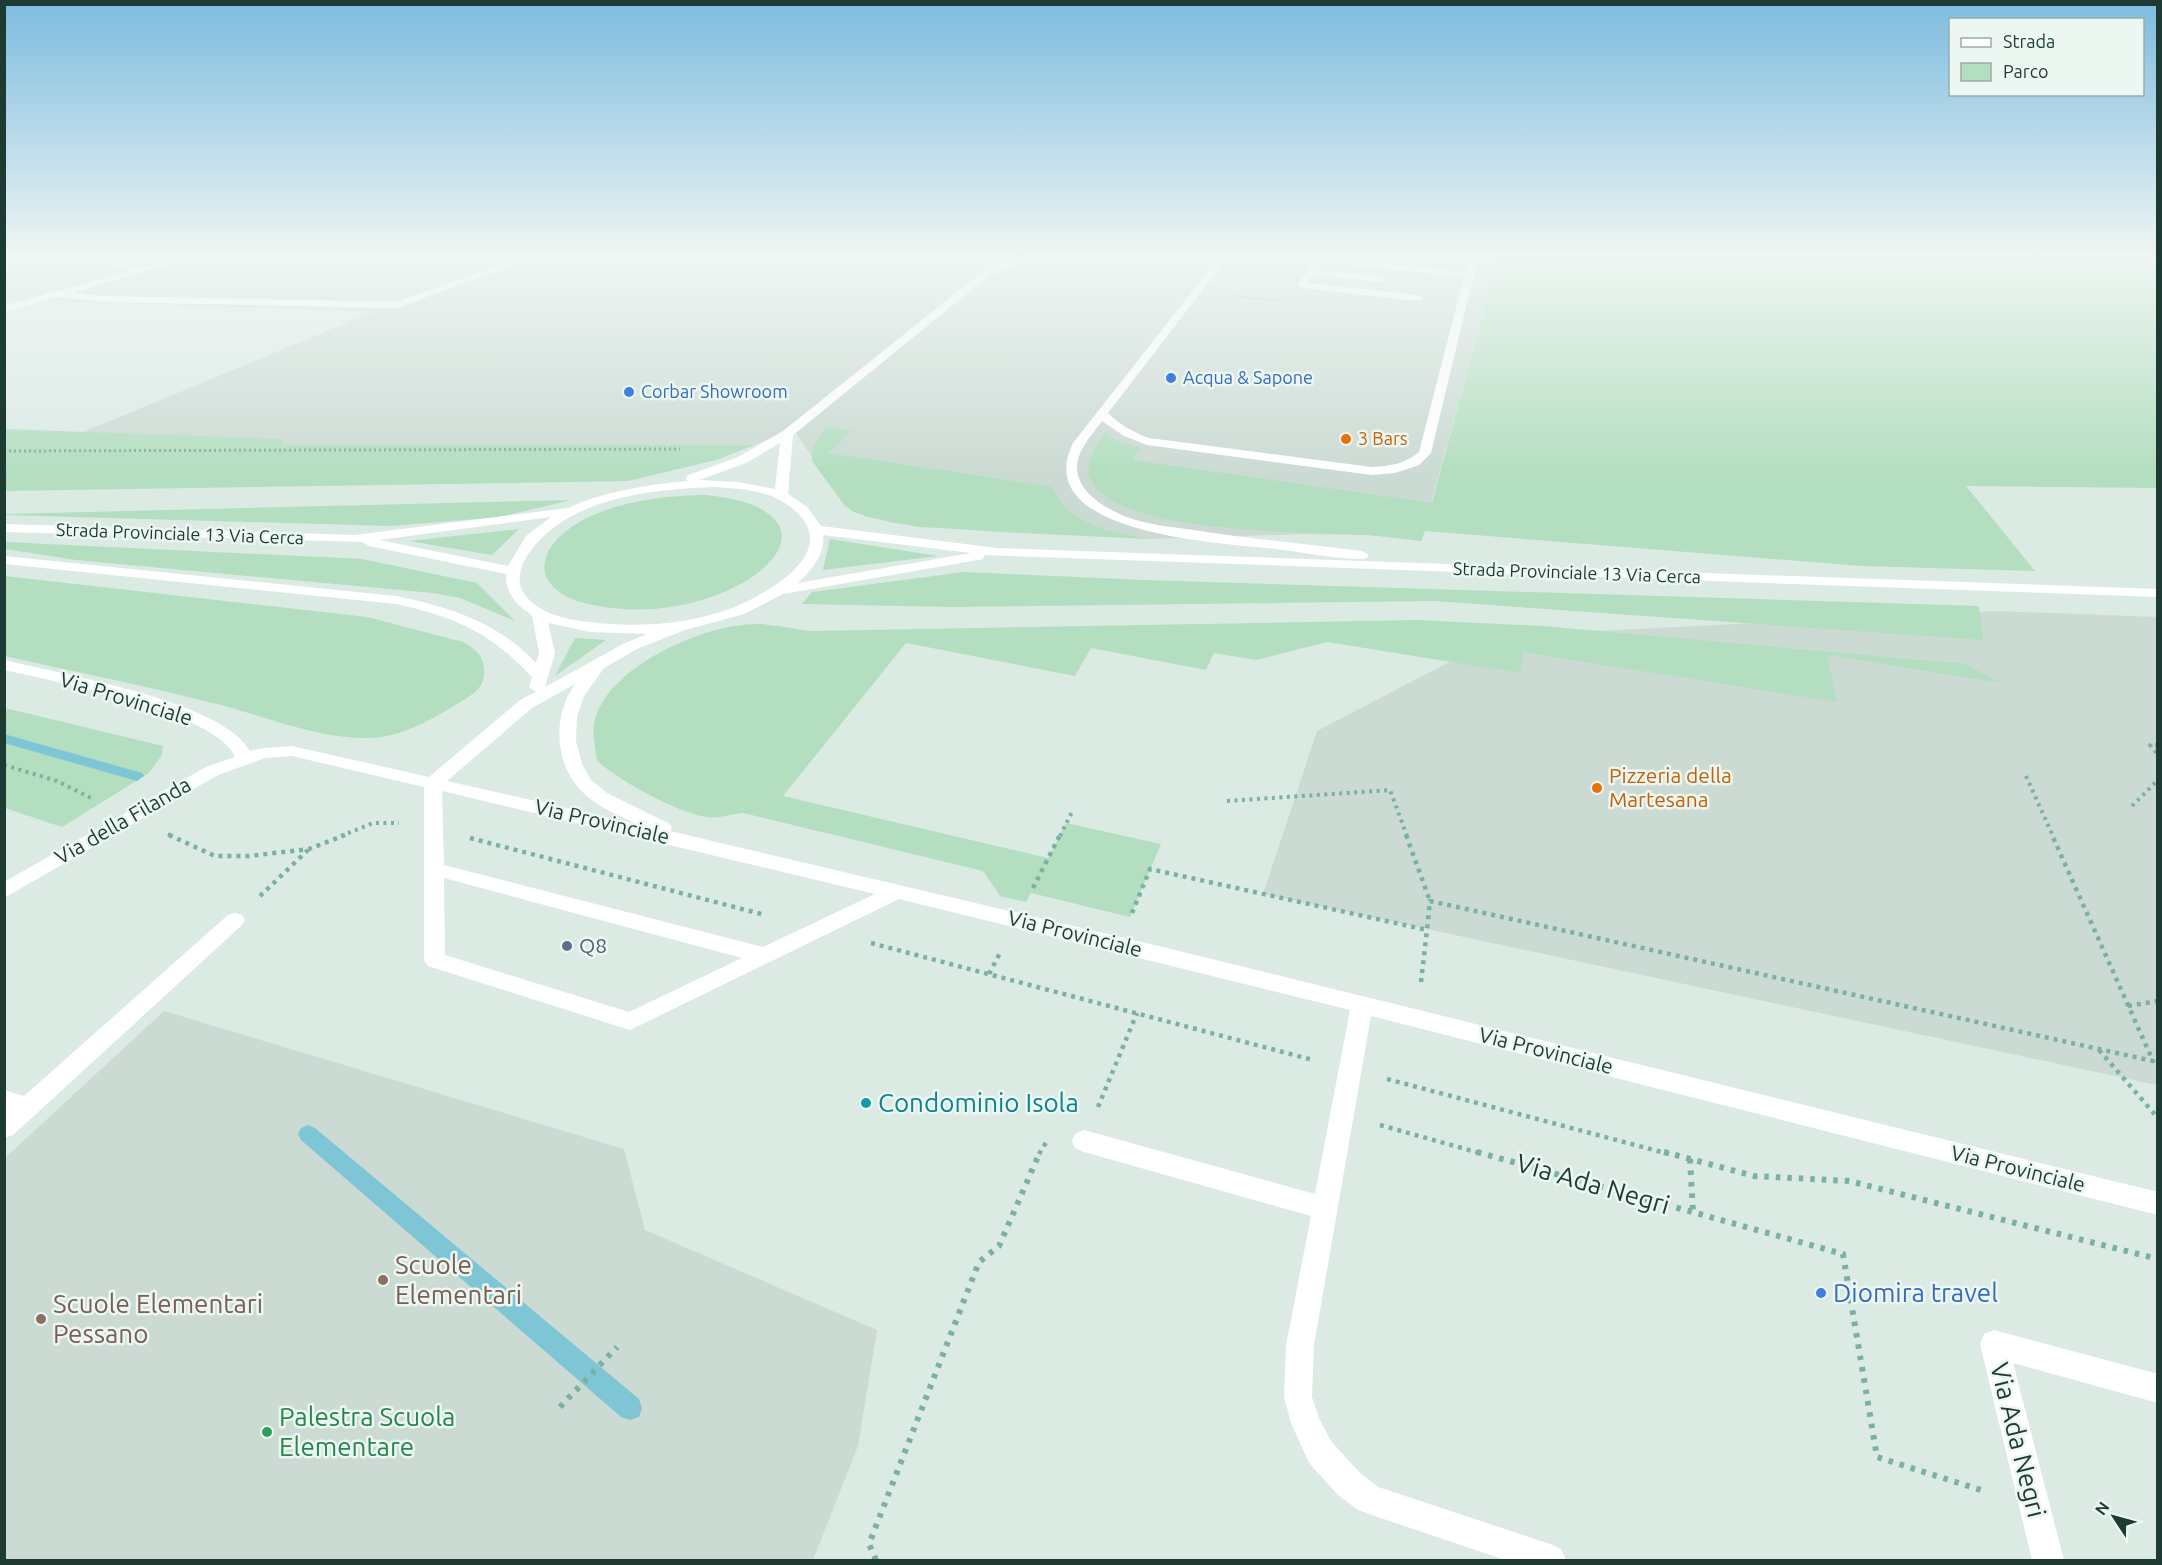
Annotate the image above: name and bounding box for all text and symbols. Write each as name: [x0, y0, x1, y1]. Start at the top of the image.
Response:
legend: [1949, 18, 2144, 96]
text: Strada: [2003, 31, 2055, 51]
text: Parco: [2003, 61, 2049, 81]
place label: Acqua & Sapone: [1183, 367, 1313, 387]
marker: Acqua & Sapone: [1164, 371, 1178, 385]
place label: Corbar Showroom: [641, 381, 788, 401]
marker: Corbar Showroom: [622, 385, 636, 399]
place label: 3 Bars: [1358, 428, 1408, 448]
marker: 3 Bars: [1339, 432, 1353, 446]
street label: Strada Provinciale 13 Via Cerca: [56, 519, 304, 547]
street label: Strada Provinciale 13 Via Cerca: [1453, 558, 1701, 586]
street label: Via Provinciale: [57, 666, 196, 730]
place label: Pizzeria della Martesana: [1609, 763, 1732, 811]
street label: Via della Filanda: [50, 772, 195, 869]
marker: Pizzeria della Martesana: [1590, 781, 1604, 795]
street label: Via Provinciale: [533, 794, 672, 848]
street label: Via Provinciale: [1006, 905, 1145, 961]
place label: Q8: [579, 933, 607, 957]
marker: Q8: [560, 939, 574, 953]
street label: Via Provinciale: [1477, 1022, 1616, 1078]
place label: Condominio Isola: [878, 1088, 1079, 1117]
marker: Condominio Isola: [859, 1096, 873, 1110]
street label: Via Provinciale: [1949, 1140, 2088, 1196]
street label: Via Ada Negri: [1513, 1148, 1673, 1219]
place label: Scuole Elementari: [395, 1250, 522, 1309]
marker: Scuole Elementari: [376, 1273, 390, 1287]
place label: Diomira travel: [1833, 1278, 1998, 1307]
marker: Diomira travel: [1814, 1286, 1828, 1300]
place label: Scuole Elementari Pessano: [53, 1289, 263, 1348]
marker: Scuole Elementari Pessano: [34, 1312, 48, 1326]
street label: Via Ada Negri: [1985, 1360, 2052, 1520]
place label: Palestra Scuola Elementare: [279, 1402, 456, 1461]
marker: Palestra Scuola Elementare: [260, 1425, 274, 1439]
north arrow: [2084, 1487, 2144, 1547]
text: N: [2091, 1498, 2113, 1518]

